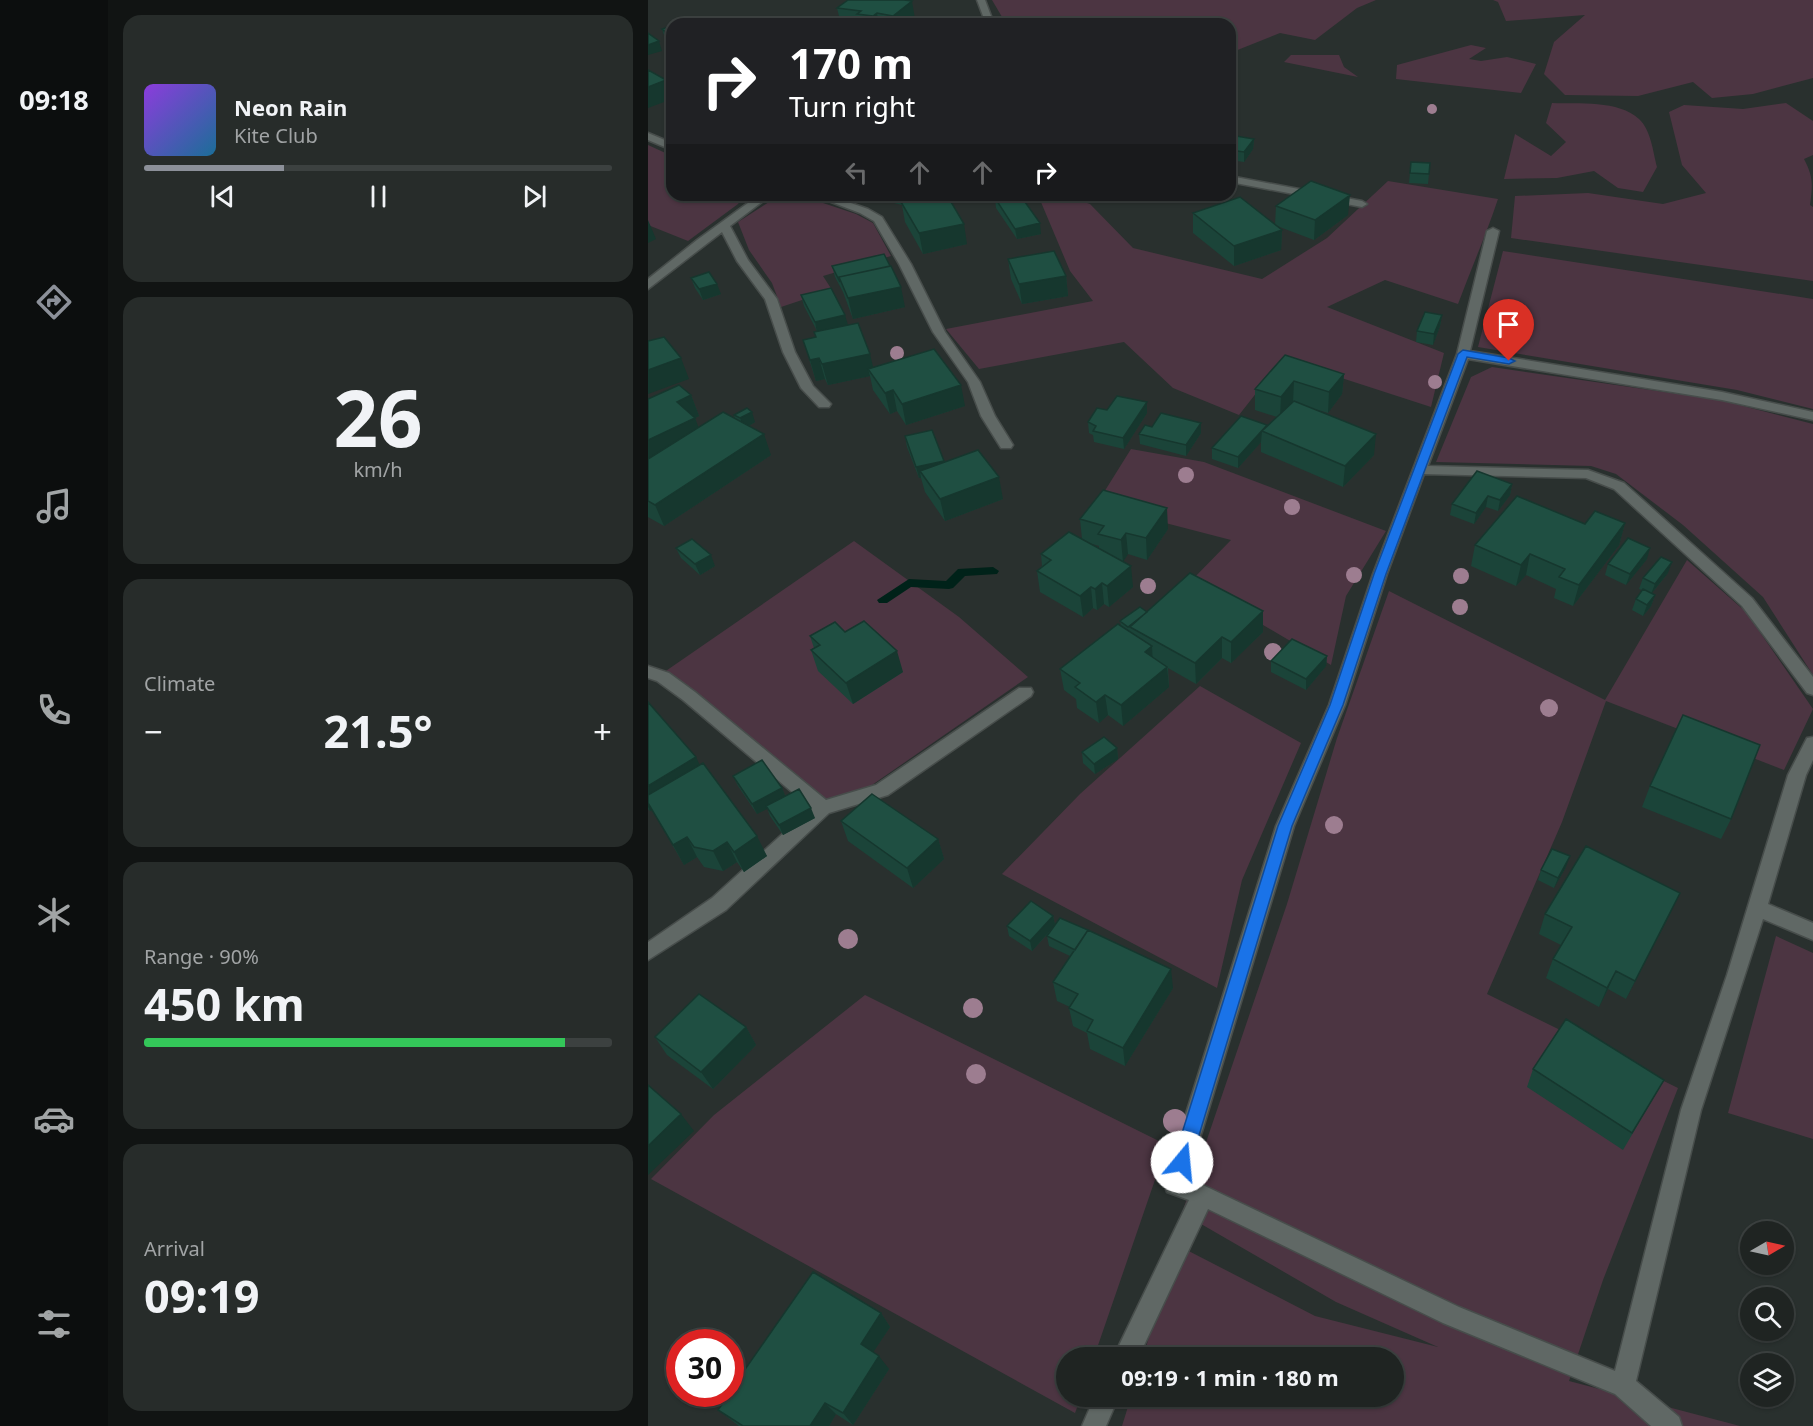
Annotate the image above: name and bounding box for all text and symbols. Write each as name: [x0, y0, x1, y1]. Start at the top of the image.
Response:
text: 170 m: [789, 34, 913, 91]
icon: right: [690, 42, 768, 120]
text: 09:18: [19, 81, 89, 118]
text: Turn right: [789, 88, 915, 125]
text: Neon Rain: [234, 92, 347, 122]
text: Kite Club: [234, 122, 318, 149]
icon: left: [840, 156, 873, 189]
icon: ahead: [903, 156, 936, 189]
icon: ahead: [966, 156, 999, 189]
icon: right: [1029, 156, 1062, 189]
icon: previous: [206, 180, 239, 213]
icon: pause: [362, 180, 395, 213]
icon: next: [518, 180, 551, 213]
icon: directions: [33, 281, 75, 323]
pin: [1483, 299, 1534, 361]
icon: arrive: [1492, 308, 1525, 341]
text: 26: [333, 364, 423, 470]
text: km/h: [353, 456, 403, 483]
icon: music: [33, 485, 75, 527]
text: Climate: [144, 670, 215, 697]
icon: phone: [33, 689, 75, 731]
text: 21.5°: [324, 700, 432, 761]
text: −: [144, 709, 163, 754]
text: +: [593, 709, 612, 754]
icon: climate: [33, 894, 75, 936]
text: Range · 90%: [144, 943, 259, 970]
text: 450 km: [144, 973, 305, 1034]
icon: car: [33, 1098, 75, 1140]
position arrow: [1150, 1130, 1214, 1194]
north arrow: [1740, 1221, 1794, 1275]
map controls: [1740, 1221, 1794, 1407]
text: Arrival: [144, 1235, 205, 1262]
text: 09:19: [144, 1265, 260, 1326]
button: search: [1740, 1287, 1794, 1341]
icon: filters: [33, 1303, 75, 1345]
speed limit sign: 30: [666, 1329, 744, 1407]
button: layers: [1740, 1353, 1794, 1407]
text: 09:19 · 1 min · 180 m: [1121, 1362, 1339, 1392]

